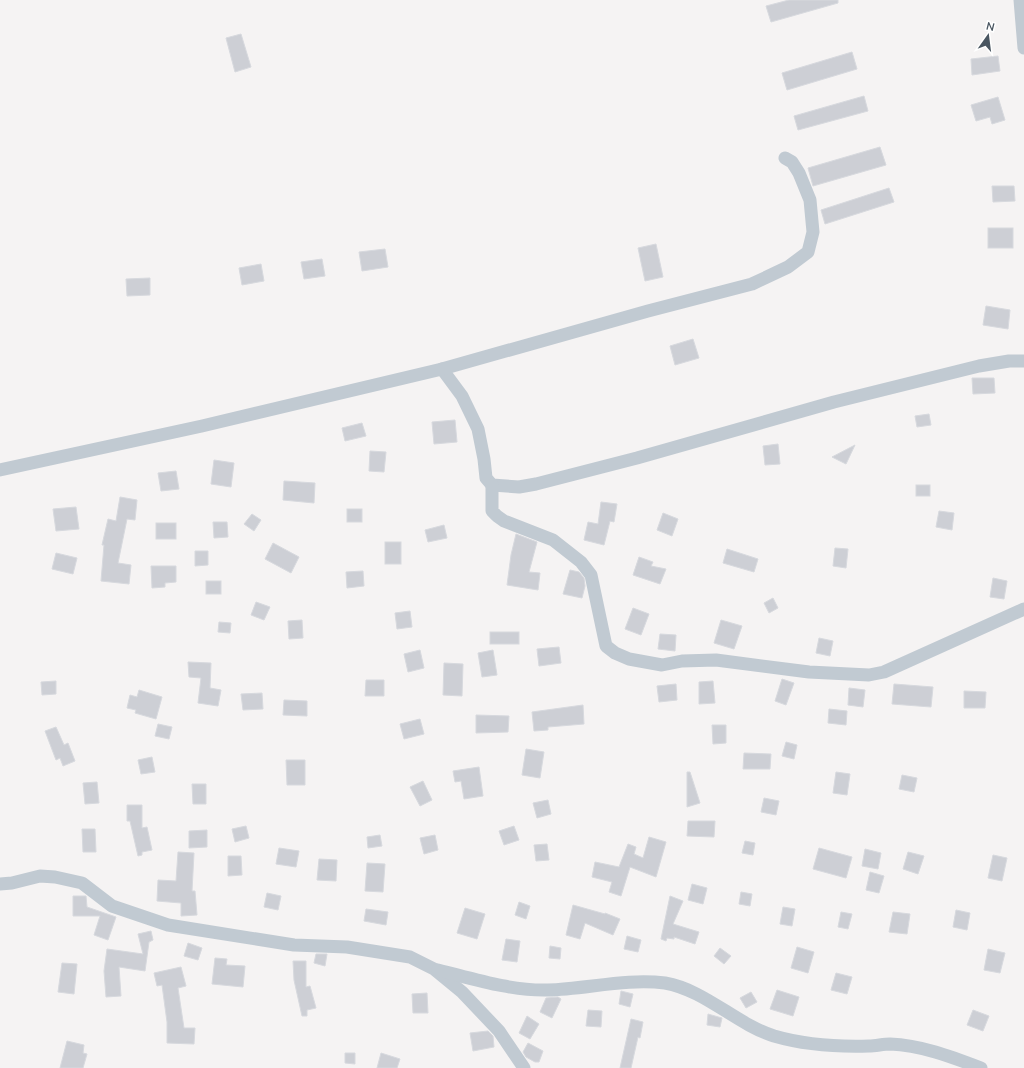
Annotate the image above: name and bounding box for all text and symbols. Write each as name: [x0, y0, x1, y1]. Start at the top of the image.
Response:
north arrow: [968, 16, 1008, 56]
text: N: [984, 19, 996, 35]

